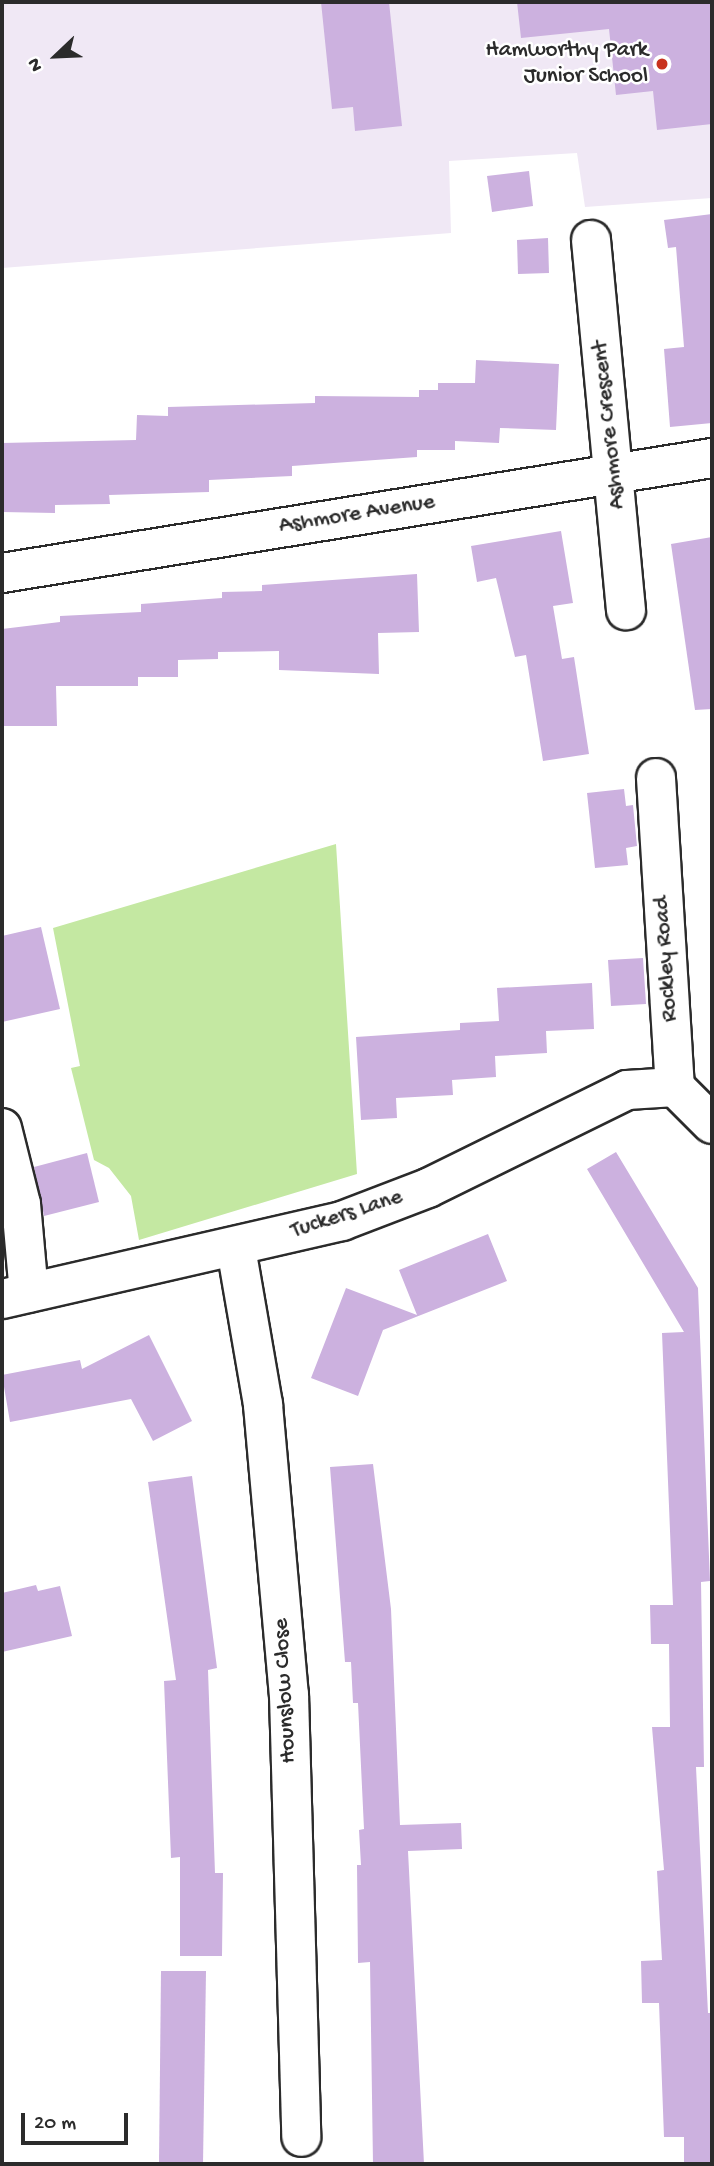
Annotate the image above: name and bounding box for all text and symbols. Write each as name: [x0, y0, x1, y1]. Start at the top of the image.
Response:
north arrow: [21, 21, 91, 91]
place label: Hamworthy Park Junior School: [486, 37, 648, 91]
text: N: [23, 54, 49, 75]
marker: Hamworthy Park Junior School: [654, 56, 670, 72]
street label: Ashmore Crescent: [587, 339, 633, 511]
street label: Ashmore Avenue: [277, 489, 437, 541]
street label: Rockley Road: [649, 895, 685, 1023]
street label: Tuckers Lane: [288, 1184, 406, 1246]
street label: Hounslow Close: [268, 1618, 304, 1764]
scale bar: [24, 2100, 131, 2144]
text: 20 m: [34, 2112, 76, 2137]

